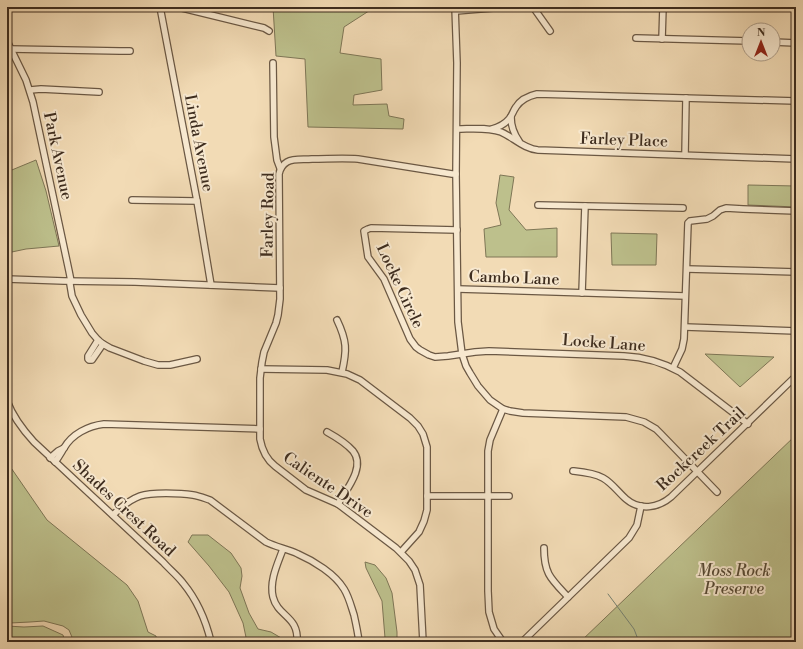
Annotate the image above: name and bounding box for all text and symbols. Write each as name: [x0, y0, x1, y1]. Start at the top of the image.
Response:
north arrow: [741, 22, 781, 62]
text: N: [757, 26, 766, 40]
street label: Linda Avenue: [180, 93, 218, 193]
street label: Park Avenue: [39, 110, 77, 202]
street label: Farley Place: [580, 128, 668, 152]
street label: Farley Road: [257, 172, 279, 258]
street label: Locke Circle: [372, 241, 428, 331]
street label: Cambo Lane: [468, 266, 560, 290]
street label: Locke Lane: [562, 330, 646, 356]
street label: Rockcreek Trail: [652, 403, 750, 495]
street label: Caliente Drive: [279, 448, 377, 522]
street label: Shades Crest Road: [68, 455, 180, 561]
park label: Moss Rock Preserve: [697, 561, 771, 599]

